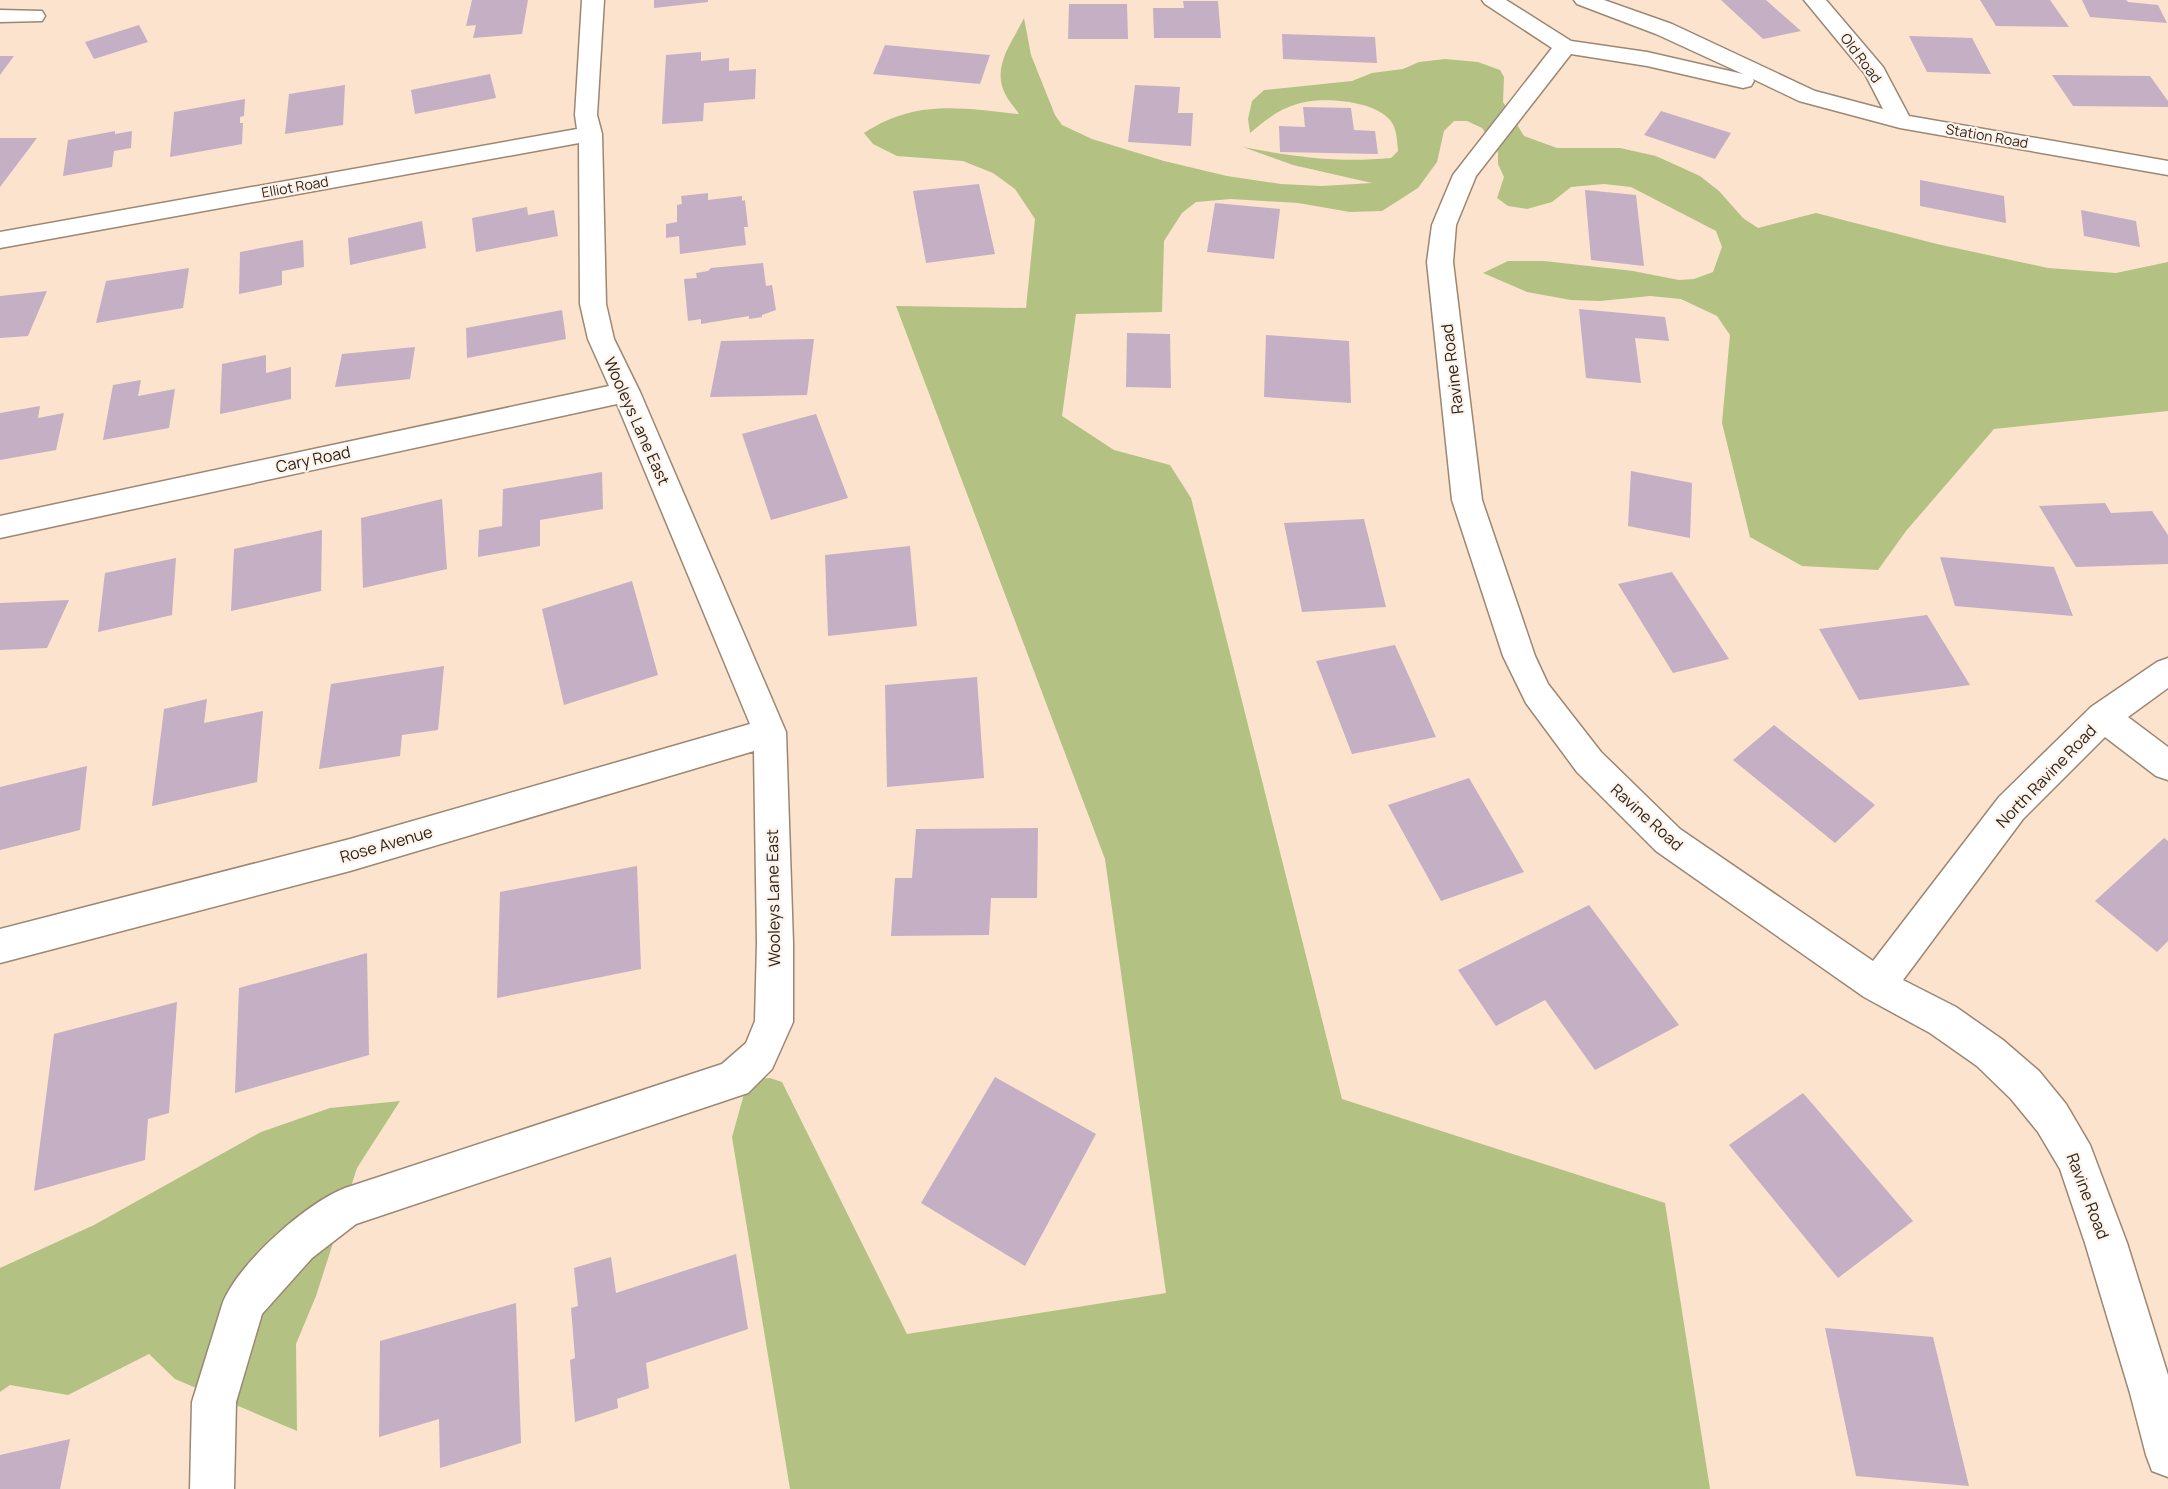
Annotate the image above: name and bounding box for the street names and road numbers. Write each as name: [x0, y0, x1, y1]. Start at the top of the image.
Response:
street label: Old Road: [1836, 29, 1886, 86]
street label: Station Road: [1944, 119, 2030, 152]
street label: Elliot Road: [260, 171, 330, 202]
street label: Ravine Road: [1436, 323, 1468, 415]
street label: Wooleys Lane East: [599, 354, 675, 488]
street label: Cary Road: [274, 440, 352, 478]
street label: North Ravine Road: [1991, 720, 2101, 832]
street label: Ravine Road: [1606, 779, 1688, 855]
street label: Rose Avenue: [337, 820, 435, 868]
street label: Wooleys Lane East: [761, 829, 785, 967]
street label: Ravine Road: [2062, 1150, 2114, 1242]

